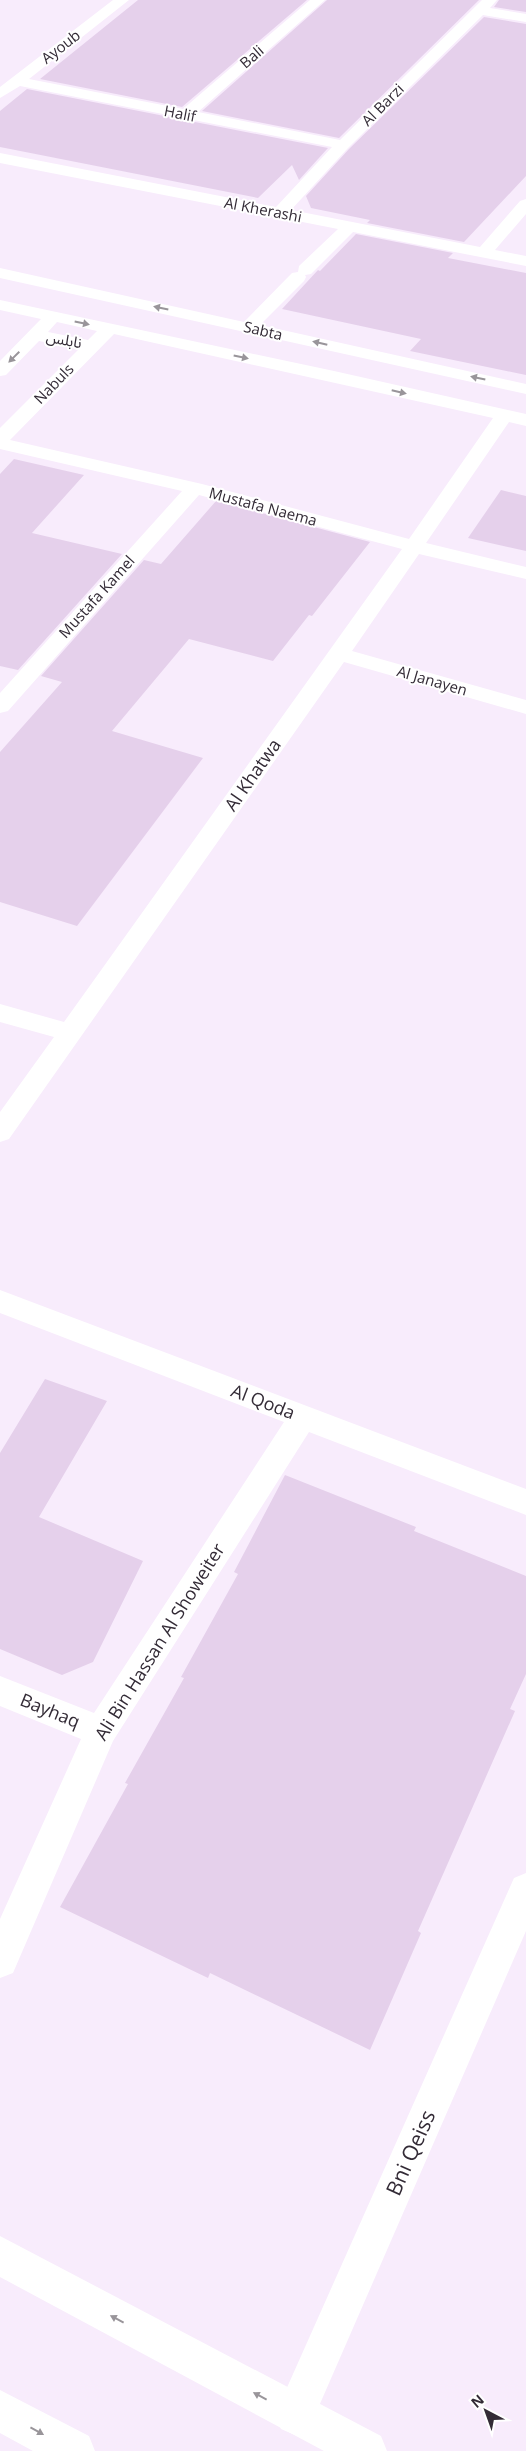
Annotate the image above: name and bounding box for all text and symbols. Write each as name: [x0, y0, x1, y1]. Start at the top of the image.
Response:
street label: Ayoub: [37, 25, 84, 68]
street label: Bali: [235, 40, 268, 72]
street label: Al Barzi: [357, 79, 408, 130]
street label: Halif: [163, 100, 199, 126]
street label: Al Kherashi: [223, 192, 304, 226]
one-way arrow: [154, 304, 169, 312]
street label: Sabta: [242, 316, 285, 344]
one-way arrow: [74, 319, 89, 327]
street label: نابلس: [45, 326, 84, 352]
one-way arrow: [312, 339, 327, 347]
one-way arrow: [9, 350, 21, 362]
one-way arrow: [233, 353, 249, 361]
street label: Nabuls: [29, 359, 77, 408]
one-way arrow: [470, 374, 486, 382]
one-way arrow: [392, 388, 407, 396]
street label: Mustafa Naema: [207, 482, 319, 530]
street label: Mustafa Kamel: [54, 551, 139, 642]
street label: Al Janayen: [395, 660, 470, 700]
street label: Al Khatwa: [219, 734, 286, 815]
street label: Al Qoda: [228, 1378, 299, 1424]
street label: Ali Bin Hassan Al Showeiter: [89, 1538, 230, 1745]
street label: Bayhaq: [17, 1687, 84, 1733]
street label: Bni Qeiss: [379, 2105, 441, 2200]
one-way arrow: [110, 2315, 125, 2323]
north arrow: [461, 2386, 511, 2436]
text: N: [467, 2390, 488, 2412]
one-way arrow: [253, 2392, 268, 2400]
one-way arrow: [30, 2426, 44, 2435]

